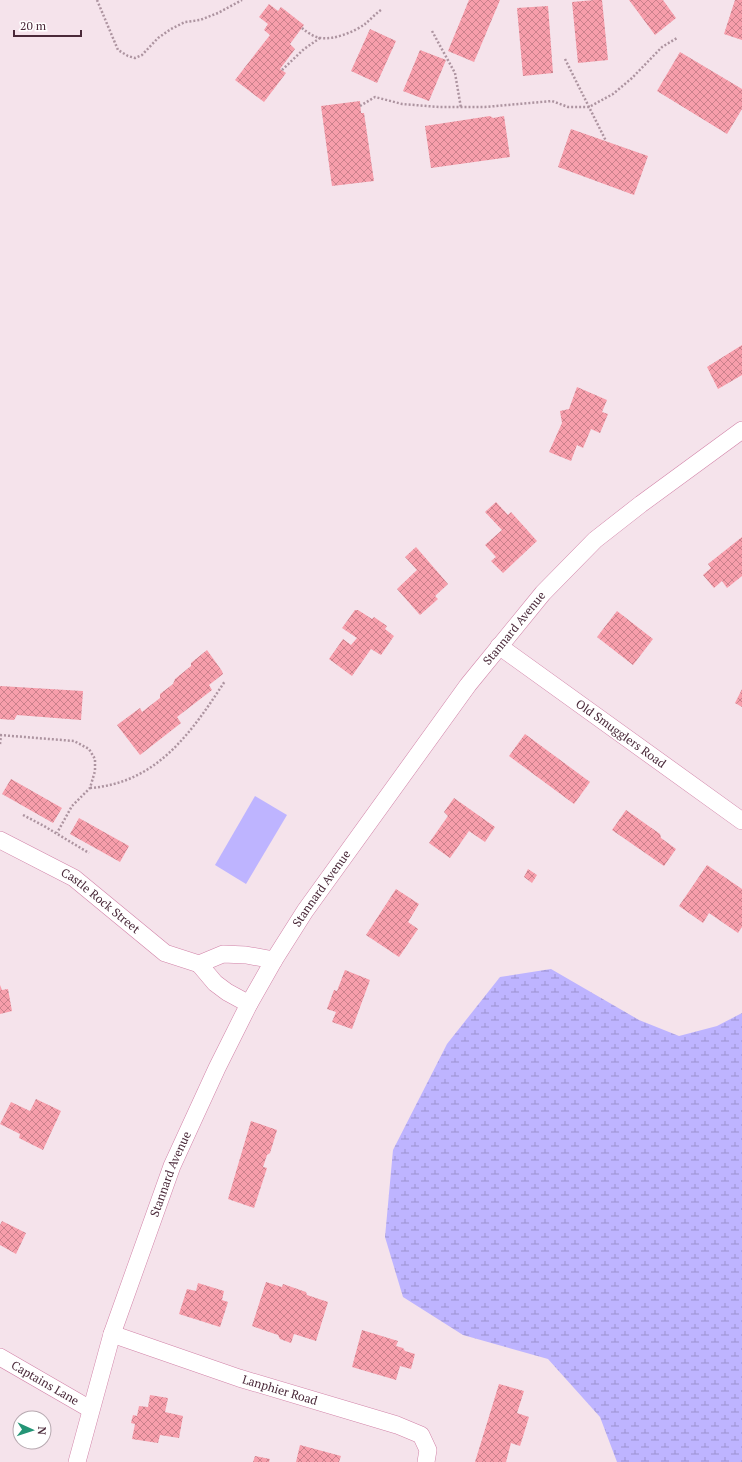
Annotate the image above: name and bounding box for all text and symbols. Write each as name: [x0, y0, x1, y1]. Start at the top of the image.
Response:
scale bar: [14, 12, 81, 38]
text: 20 m: [20, 18, 47, 33]
street label: Stannard Avenue: [479, 588, 548, 668]
street label: Old Smugglers Road: [573, 696, 669, 771]
street label: Stannard Avenue: [289, 847, 354, 929]
street label: Castle Rock Street: [59, 865, 144, 937]
street label: Stannard Avenue: [147, 1129, 194, 1219]
street label: Captains Lane: [9, 1357, 82, 1408]
street label: Lanphier Road: [241, 1371, 320, 1408]
north arrow: [12, 1410, 52, 1450]
text: N: [35, 1426, 49, 1436]

